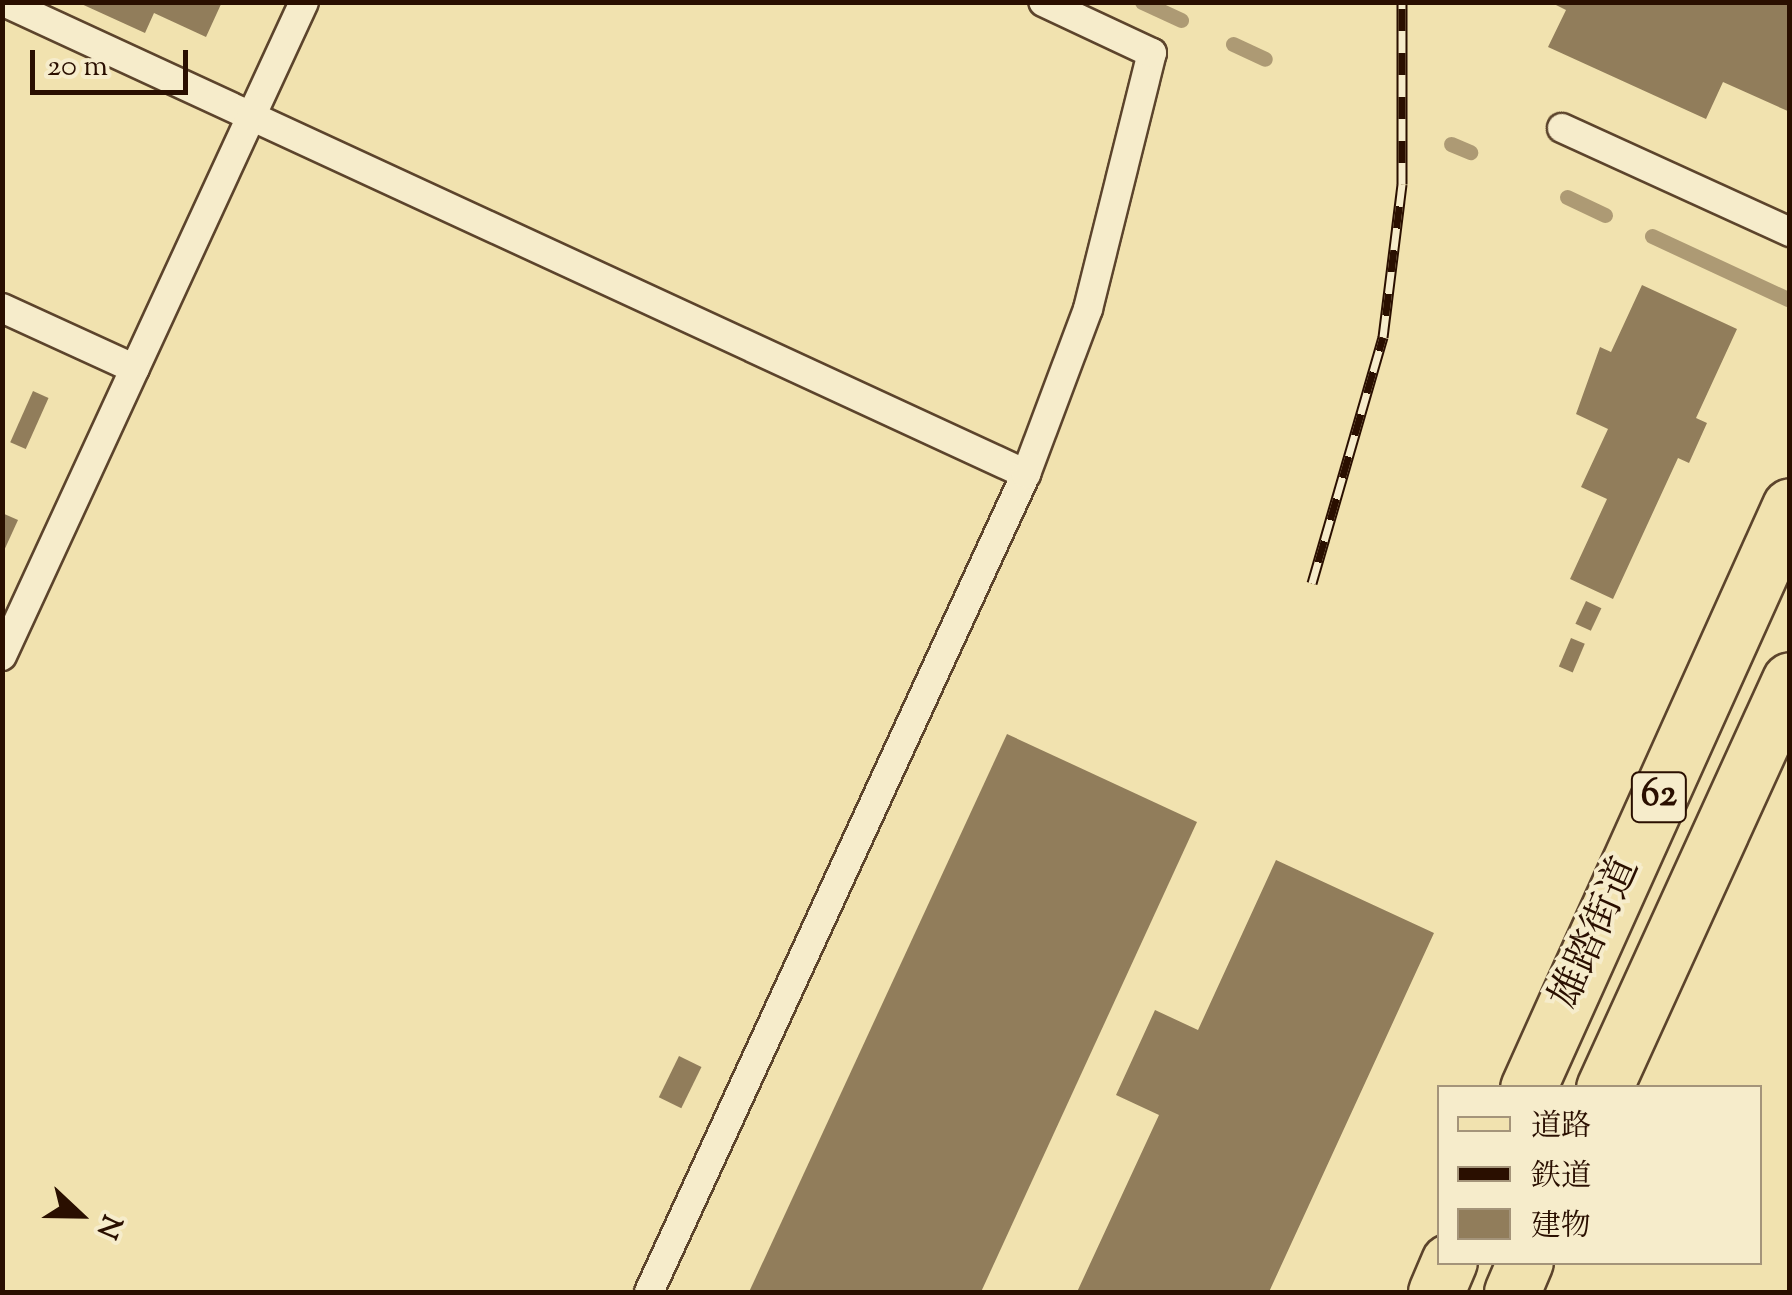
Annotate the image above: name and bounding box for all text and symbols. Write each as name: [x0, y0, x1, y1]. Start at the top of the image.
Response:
scale bar: [35, 30, 192, 92]
text: 20 m: [47, 46, 108, 89]
road number: 62: [1629, 764, 1689, 830]
street label: 雄踏街道: [1543, 851, 1651, 1017]
legend: [1437, 1085, 1762, 1265]
text: 道路: [1531, 1106, 1591, 1149]
text: 鉄道: [1531, 1156, 1591, 1199]
north arrow: [30, 1165, 130, 1265]
text: 建物: [1531, 1206, 1591, 1249]
text: N: [85, 1208, 131, 1244]

